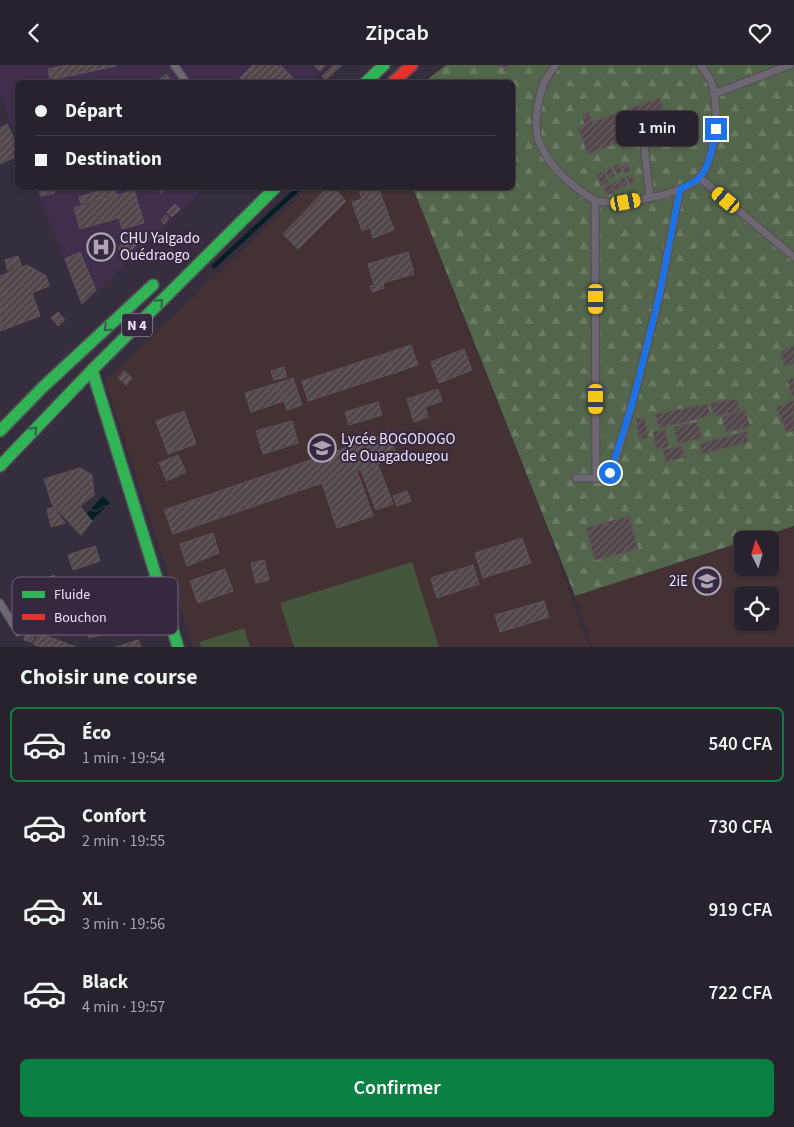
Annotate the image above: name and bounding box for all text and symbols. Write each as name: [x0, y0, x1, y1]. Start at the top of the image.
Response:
text: Zipcab: [365, 17, 429, 49]
icon: back: [20, 19, 48, 47]
icon: heart: [746, 19, 774, 47]
text: Départ: [65, 98, 122, 125]
callout: 1 min: [616, 111, 698, 147]
text: 1 min: [638, 117, 676, 139]
route end: [705, 118, 727, 140]
text: Destination: [65, 146, 162, 173]
car: [709, 185, 742, 215]
car: [609, 192, 642, 212]
place label: CHU Yalgado Ouédraogo: [120, 228, 200, 266]
hospital icon: CHU Yalgado Ouédraogo: [86, 232, 116, 262]
car: [588, 284, 603, 314]
one-way arrow: [154, 299, 163, 308]
road number: N 4: [122, 313, 152, 337]
one-way arrow: [103, 322, 112, 331]
car: [588, 384, 603, 414]
one-way arrow: [28, 427, 37, 436]
place label: Lycée BOGODOGO de Ouagadougou: [341, 429, 456, 467]
school or university icon: Lycée BOGODOGO de Ouagadougou: [307, 433, 337, 463]
route start: [599, 462, 621, 484]
north arrow: [734, 531, 779, 576]
map controls: [734, 531, 779, 631]
school or university icon: 2iE: [692, 566, 722, 596]
place label: 2iE: [669, 571, 688, 592]
legend: [12, 577, 178, 635]
text: Fluide: [54, 585, 90, 605]
button: locate: [734, 586, 779, 631]
text: Bouchon: [54, 608, 107, 628]
text: Choisir une course: [20, 661, 198, 693]
text: Éco: [82, 720, 111, 747]
icon: car: [22, 722, 67, 767]
text: 540 CFA: [708, 731, 772, 758]
text: 1 min · 19:54: [82, 747, 165, 769]
text: Confort: [82, 803, 146, 830]
icon: car: [22, 805, 67, 850]
text: 730 CFA: [708, 814, 772, 841]
text: 2 min · 19:55: [82, 830, 165, 852]
text: XL: [82, 886, 103, 913]
icon: car: [22, 888, 67, 933]
text: 919 CFA: [708, 897, 772, 924]
text: 3 min · 19:56: [82, 913, 165, 935]
text: Black: [82, 969, 128, 996]
icon: car: [22, 971, 67, 1016]
text: 722 CFA: [708, 980, 772, 1007]
text: 4 min · 19:57: [82, 996, 165, 1018]
button: Confirmer: [20, 1059, 774, 1117]

